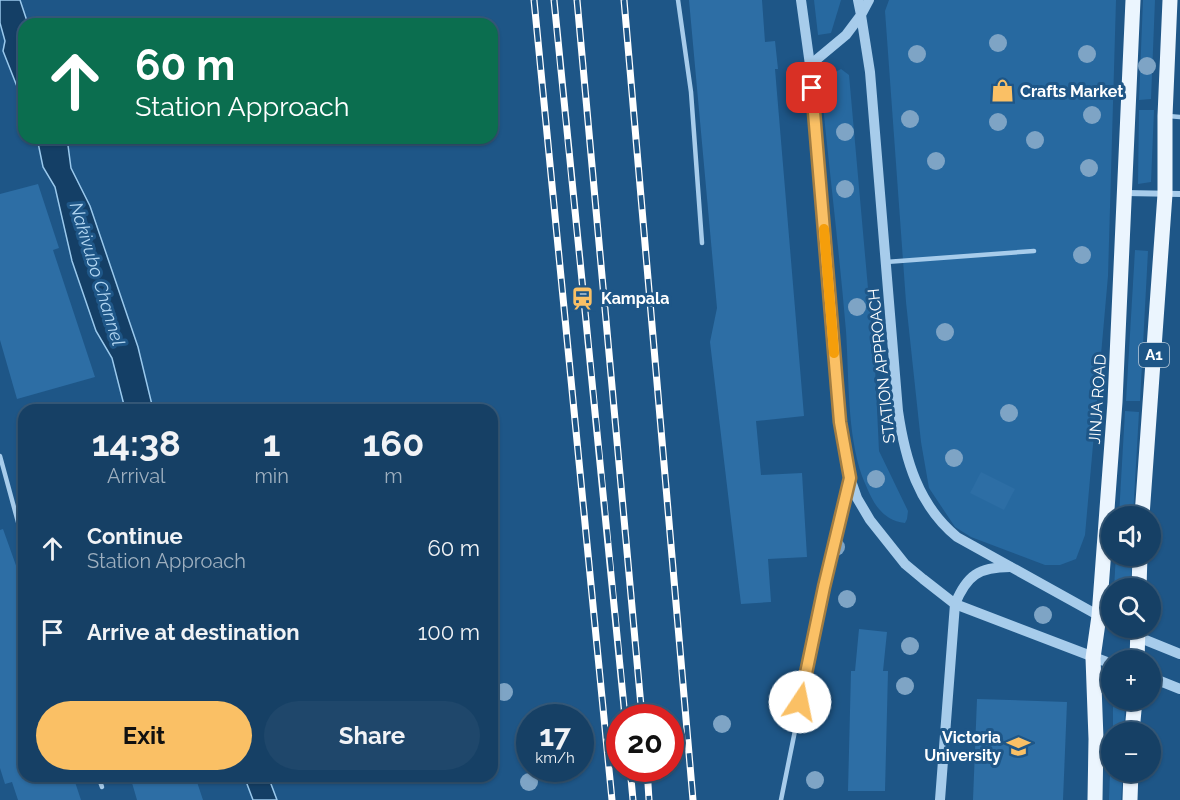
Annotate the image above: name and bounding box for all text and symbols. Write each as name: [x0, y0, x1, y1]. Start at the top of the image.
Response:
text: 60 m: [135, 41, 235, 90]
icon: ahead: [36, 42, 114, 120]
pin: [786, 62, 837, 113]
icon: arrive: [795, 71, 828, 104]
shop icon: Crafts Market: [989, 78, 1015, 104]
place label: Crafts Market: [1020, 82, 1123, 101]
text: Station Approach: [135, 91, 350, 122]
water label: Nakivubo Channel: [66, 199, 129, 348]
station icon: Kampala: [570, 285, 596, 311]
street label: STATION APPROACH: [864, 288, 899, 444]
place label: Kampala: [601, 289, 669, 308]
road number: A1: [1139, 343, 1169, 367]
street label: JINJA ROAD: [1085, 353, 1110, 445]
text: 14:38: [92, 422, 181, 464]
text: 1: [263, 422, 281, 464]
text: 160: [363, 422, 424, 464]
text: Arrival: [107, 464, 166, 488]
text: min: [254, 464, 289, 488]
text: m: [384, 464, 403, 488]
map controls: [1101, 506, 1161, 782]
button: sound: [1101, 506, 1161, 566]
text: Continue: [87, 523, 183, 549]
icon: ahead: [36, 532, 69, 565]
text: 60 m: [427, 535, 480, 561]
text: Station Approach: [87, 549, 246, 573]
button: search: [1101, 578, 1161, 638]
icon: arrive: [36, 616, 69, 649]
text: Arrive at destination: [87, 619, 300, 645]
text: 100 m: [418, 619, 480, 645]
button: +: [1101, 650, 1161, 710]
position arrow: [768, 670, 832, 734]
button: Exit: [36, 701, 252, 770]
button: Share: [264, 701, 480, 770]
speed limit sign: 20: [606, 704, 684, 782]
text: 17: [539, 718, 571, 753]
button: −: [1101, 722, 1161, 782]
place label: Victoria University: [924, 728, 1001, 765]
school or university icon: Victoria University: [1006, 733, 1032, 759]
text: km/h: [535, 749, 575, 767]

